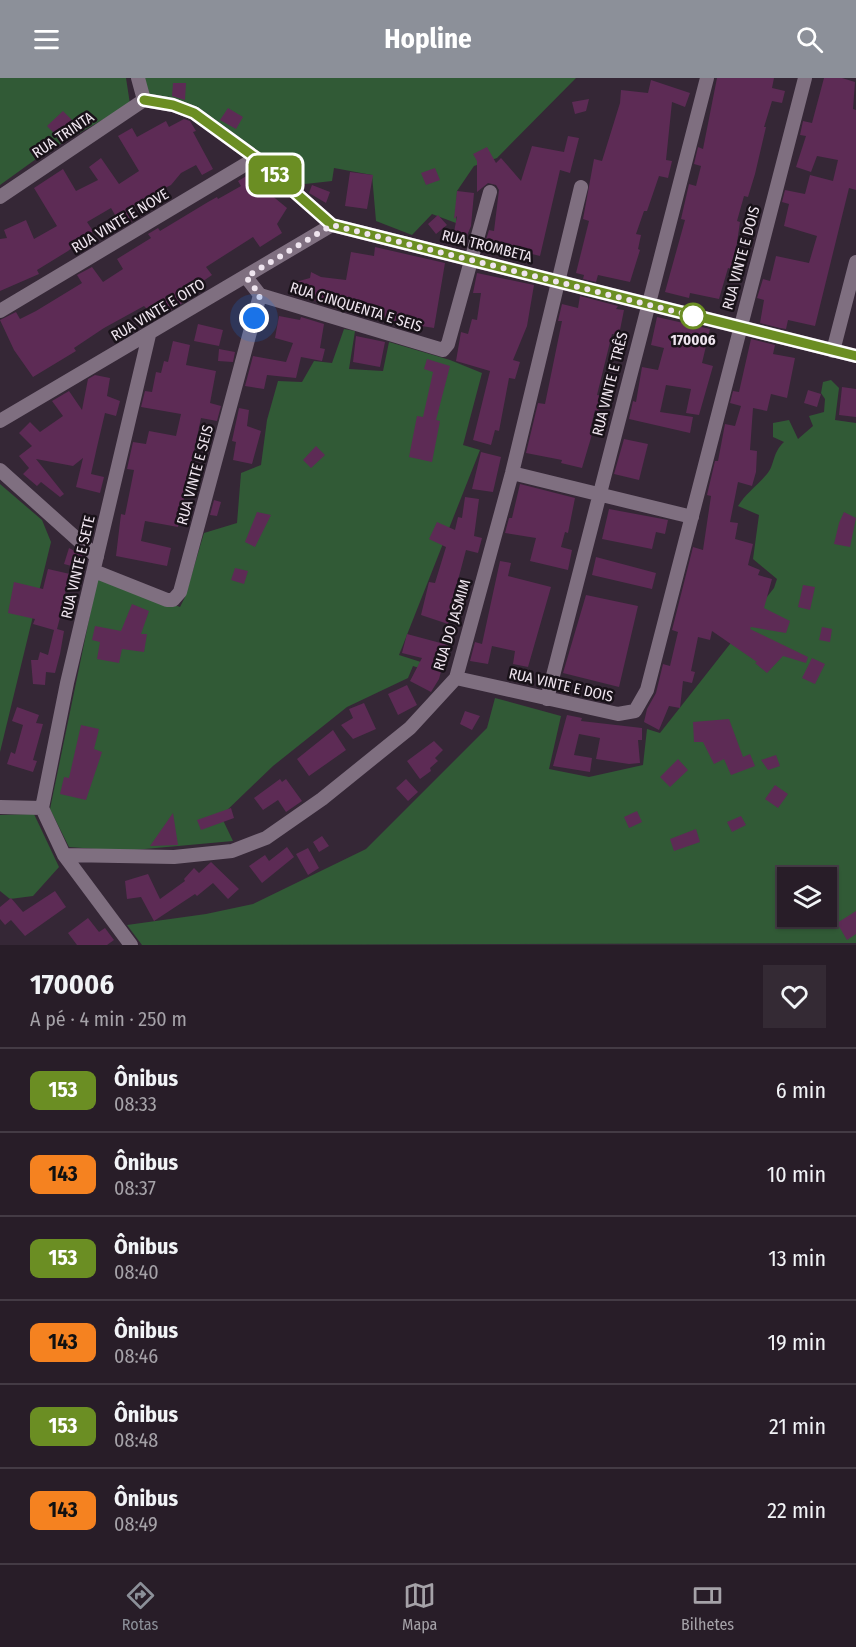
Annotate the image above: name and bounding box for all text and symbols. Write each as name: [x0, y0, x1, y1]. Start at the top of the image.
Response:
icon: menu: [30, 23, 63, 56]
text: Hopline: [384, 23, 472, 55]
icon: search: [793, 23, 826, 56]
street label: RUA TRINTA: [29, 108, 97, 162]
line badge: 153: [240, 156, 310, 194]
text: 153: [261, 162, 289, 188]
street label: RUA VINTE E NOVE: [68, 185, 172, 257]
street label: RUA VINTE E DOIS: [719, 204, 763, 312]
street label: RUA TROMBETA: [440, 226, 534, 266]
street label: RUA VINTE E OITO: [108, 275, 208, 345]
street label: RUA CINQUENTA E SEIS: [288, 278, 424, 336]
your location: [239, 303, 269, 333]
marker: 170006: [680, 303, 706, 329]
street label: RUA VINTE E TRÊS: [588, 330, 632, 438]
place label: 170006: [670, 331, 716, 349]
street label: RUA VINTE E SEIS: [173, 423, 217, 527]
street label: RUA VINTE E SETE: [57, 514, 99, 620]
street label: RUA DO JASMIM: [430, 577, 474, 673]
street label: RUA VINTE E DOIS: [507, 664, 615, 706]
map controls: [777, 867, 837, 927]
button: layers: [777, 867, 837, 927]
button: heart: [763, 965, 826, 1028]
text: 170006: [30, 968, 114, 1001]
text: A pé · 4 min · 250 m: [30, 1007, 187, 1031]
text: Ônibus: [114, 1065, 178, 1092]
text: 153: [49, 1077, 77, 1103]
text: 6 min: [776, 1077, 826, 1104]
text: 08:33: [114, 1092, 157, 1116]
text: Ônibus: [114, 1149, 178, 1176]
text: 143: [48, 1161, 78, 1187]
text: 10 min: [767, 1161, 826, 1188]
text: 08:37: [114, 1176, 156, 1200]
text: Ônibus: [114, 1233, 178, 1260]
text: 153: [49, 1245, 77, 1271]
text: 13 min: [768, 1245, 826, 1272]
text: 08:40: [114, 1260, 159, 1284]
text: Ônibus: [114, 1317, 178, 1344]
text: 143: [48, 1329, 78, 1355]
text: 19 min: [768, 1329, 826, 1356]
text: 08:46: [114, 1344, 158, 1368]
text: Ônibus: [114, 1401, 178, 1428]
text: 153: [49, 1413, 77, 1439]
text: 21 min: [769, 1413, 826, 1440]
text: 08:48: [114, 1428, 158, 1452]
text: Ônibus: [114, 1485, 178, 1512]
text: 143: [48, 1497, 78, 1523]
text: 22 min: [767, 1497, 826, 1524]
text: 08:49: [114, 1512, 158, 1536]
tab: Rotas: [122, 1579, 158, 1634]
tab: Mapa: [402, 1579, 437, 1634]
tab: Bilhetes: [681, 1579, 734, 1634]

